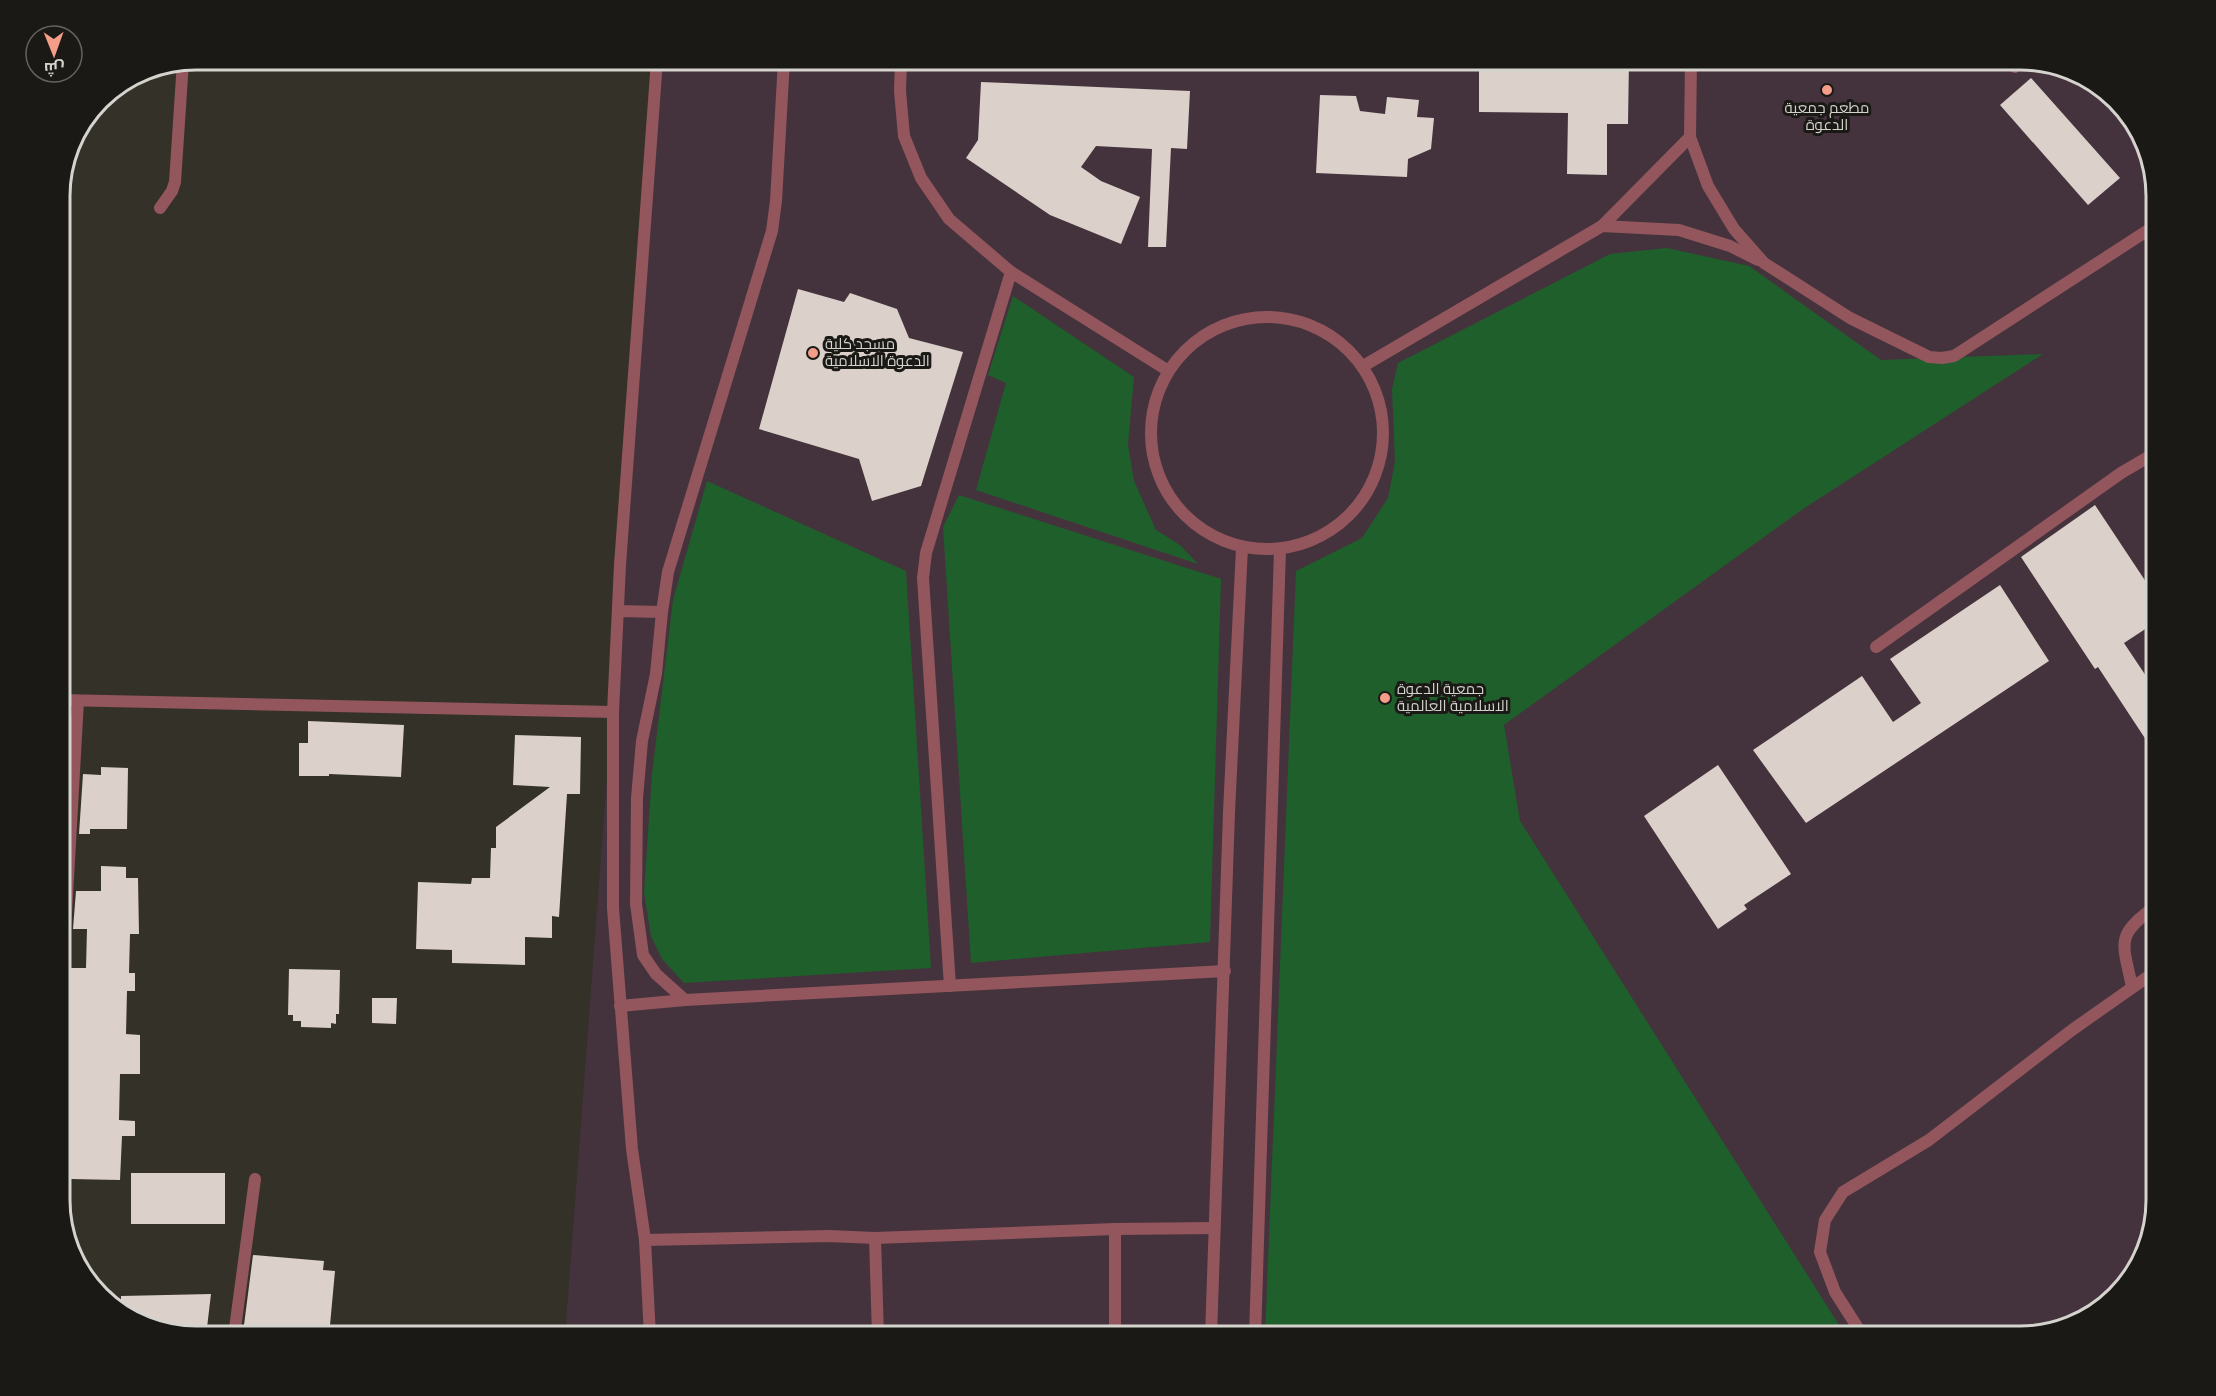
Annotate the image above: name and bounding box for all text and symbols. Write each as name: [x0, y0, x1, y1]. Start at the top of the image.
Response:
north arrow: [24, 24, 84, 84]
text: ش: [44, 59, 65, 78]
marker: مطعم جمعية الدعوة: [1820, 83, 1834, 97]
place label: مطعم جمعية الدعوة: [1785, 99, 1869, 134]
place label: مسجد كلية الدعوة الاسلامية: [825, 335, 930, 370]
marker: مسجد كلية الدعوة الاسلامية: [806, 346, 820, 360]
place label: جمعية الدعوة الاسلامية العالمية: [1397, 680, 1509, 715]
marker: جمعية الدعوة الاسلامية العالمية: [1378, 691, 1392, 705]

